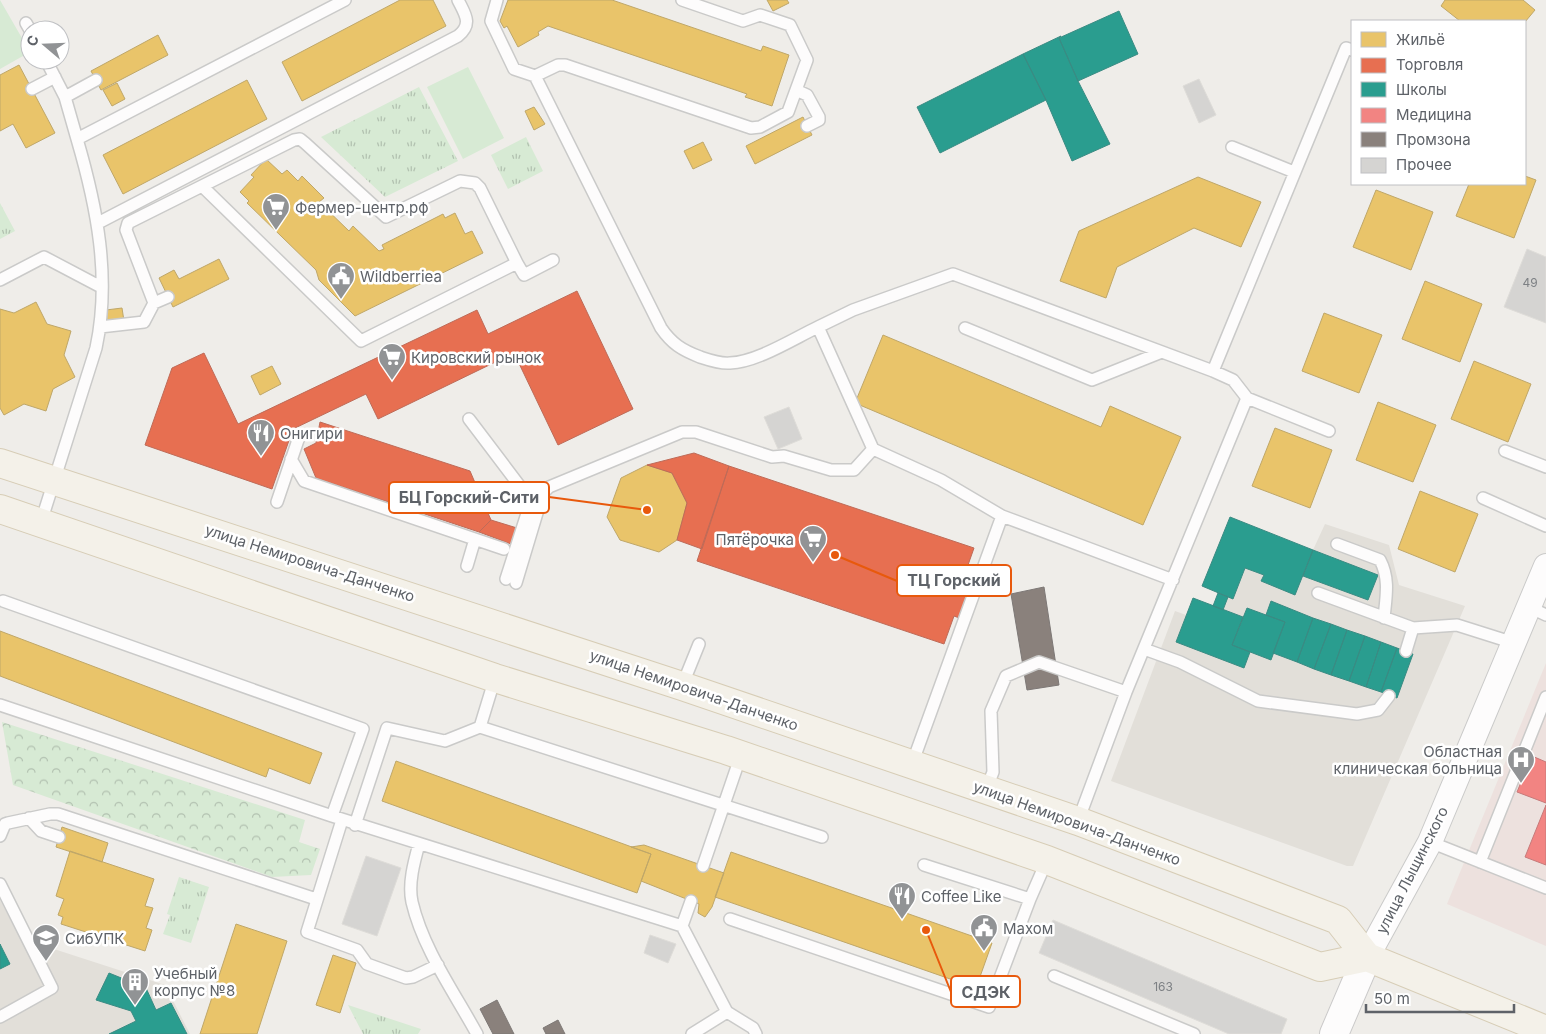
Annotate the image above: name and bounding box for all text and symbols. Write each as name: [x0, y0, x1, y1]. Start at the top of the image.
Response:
north arrow: [20, 20, 70, 70]
legend: [1351, 20, 1526, 185]
text: Жильё: [1396, 30, 1445, 49]
text: С: [23, 33, 42, 48]
text: Торговля: [1396, 55, 1463, 74]
text: Школы: [1396, 80, 1447, 99]
text: Медицина: [1396, 105, 1472, 124]
text: Промзона: [1396, 130, 1471, 149]
text: Прочее: [1396, 155, 1452, 174]
supermarket icon: Фермер-центр.рф: [261, 192, 291, 231]
place label: Фермер-центр.рф: [295, 198, 429, 217]
public building icon: Wildberriea: [326, 261, 356, 300]
place label: Wildberriea: [360, 267, 442, 286]
house number: 49: [1522, 275, 1538, 290]
supermarket icon: Кировский рынок: [377, 342, 407, 381]
place label: Кировский рынок: [411, 348, 541, 367]
restaurant icon: Онигири: [246, 418, 276, 457]
place label: Онигири: [280, 424, 343, 443]
callout: БЦ Горский-Сити: [389, 482, 549, 513]
text: БЦ Горский-Сити: [399, 487, 539, 507]
street label: улица Немировича-Данченко: [203, 520, 417, 606]
supermarket icon: Пятёрочка: [798, 524, 828, 563]
place label: Пятёрочка: [716, 530, 794, 549]
callout: ТЦ Горский: [897, 565, 1011, 596]
text: ТЦ Горский: [907, 570, 1001, 590]
street label: улица Немировича-Данченко: [587, 645, 801, 735]
place label: Областная клиническая больница: [1334, 742, 1502, 778]
hospital icon: Областная клиническая больница: [1506, 745, 1536, 784]
street label: улица Немировича-Данченко: [971, 777, 1183, 869]
street label: улица Лыщинского: [1372, 803, 1452, 937]
restaurant icon: Coffee Like: [887, 881, 917, 920]
place label: Coffee Like: [921, 887, 1002, 906]
public building icon: Махом: [969, 913, 999, 952]
place label: Махом: [1003, 919, 1053, 938]
school or university icon: СибУПК: [31, 923, 61, 962]
place label: СибУПК: [65, 929, 124, 948]
place label: Учебный корпус №8: [154, 964, 235, 1000]
building icon: Учебный корпус №8: [120, 967, 150, 1006]
callout: СДЭК: [951, 976, 1020, 1007]
house number: 163: [1153, 979, 1173, 994]
text: СДЭК: [961, 982, 1011, 1002]
scale bar: [1366, 982, 1514, 1014]
text: 50 m: [1374, 989, 1410, 1008]

